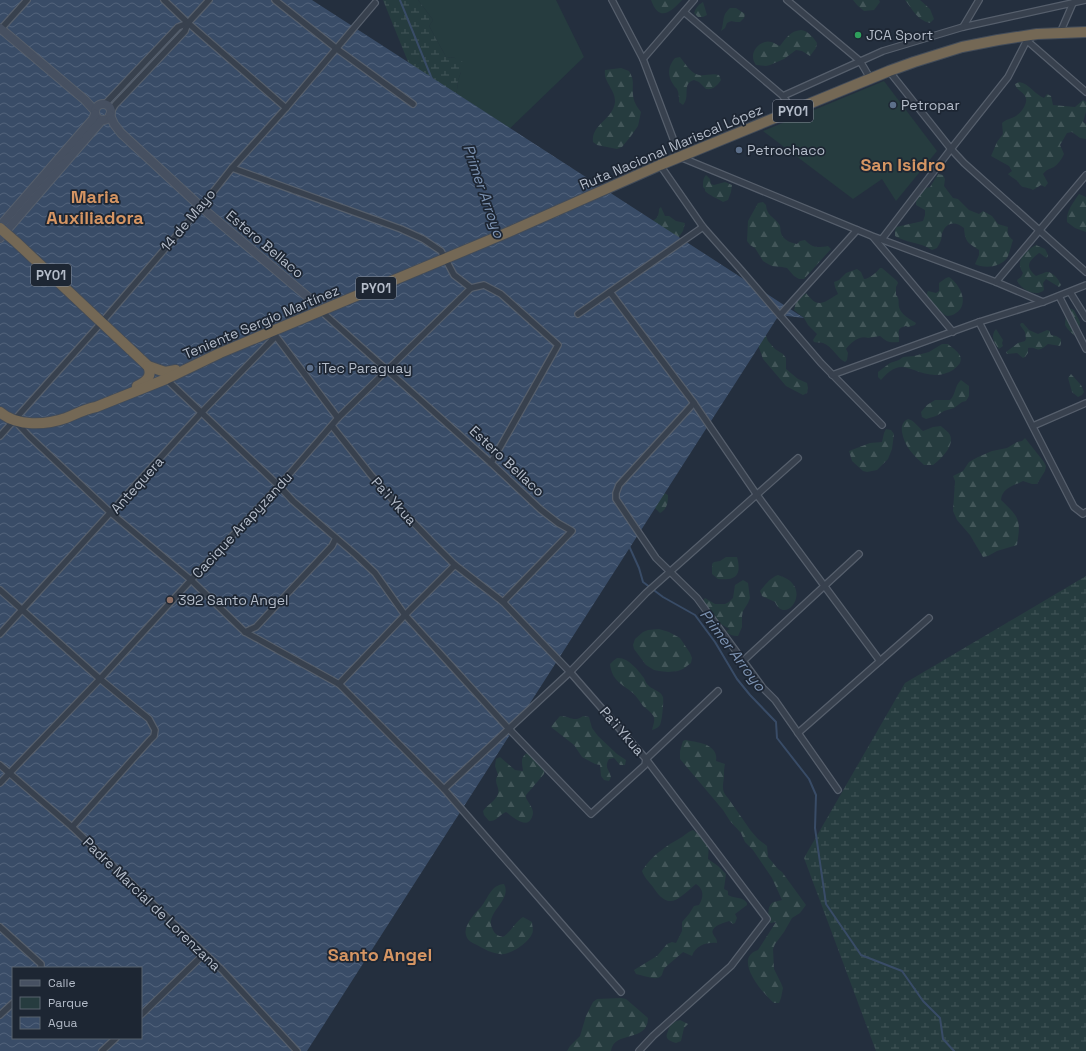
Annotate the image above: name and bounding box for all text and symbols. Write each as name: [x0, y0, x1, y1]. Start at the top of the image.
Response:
place label: JCA Sport: [866, 26, 933, 44]
marker: JCA Sport: [853, 30, 863, 40]
place label: Petropar: [901, 96, 960, 114]
street label: Ruta Nacional Mariscal López: [577, 100, 765, 194]
road number: PY01: [773, 100, 813, 122]
marker: Petropar: [888, 100, 898, 110]
place label: Petrochaco: [747, 141, 825, 159]
water label: Primer Arroyo: [459, 142, 509, 241]
marker: Petrochaco: [734, 145, 744, 155]
district label: San Isidro: [860, 153, 946, 176]
district label: Maria Auxiliadora: [46, 185, 144, 229]
street label: 14 de Mayo: [157, 185, 219, 255]
street label: Estero Bellaco: [222, 206, 308, 282]
road number: PY01: [31, 264, 71, 286]
road number: PY01: [356, 277, 396, 299]
street label: Teniente Sergio Martínez: [180, 281, 342, 363]
place label: iTec Paraguay: [318, 359, 412, 377]
marker: iTec Paraguay: [305, 363, 315, 373]
street label: Estero Bellaco: [466, 422, 548, 500]
street label: Antequera: [107, 453, 167, 517]
street label: Cacique Arapyzandu: [188, 468, 296, 582]
street label: Pa'i Ykua: [368, 473, 420, 529]
place label: 392 Santo Angel: [178, 591, 288, 609]
marker: 392 Santo Angel: [165, 595, 175, 605]
water label: Primer Arroyo: [696, 605, 770, 695]
street label: Pa'i Ykua: [596, 703, 648, 759]
street label: Padre Marcial de Lorenzana: [79, 833, 225, 975]
district label: Santo Angel: [328, 943, 432, 966]
legend: [12, 967, 142, 1039]
text: Calle: [48, 975, 76, 991]
text: Parque: [48, 995, 88, 1011]
text: Agua: [48, 1015, 78, 1031]

